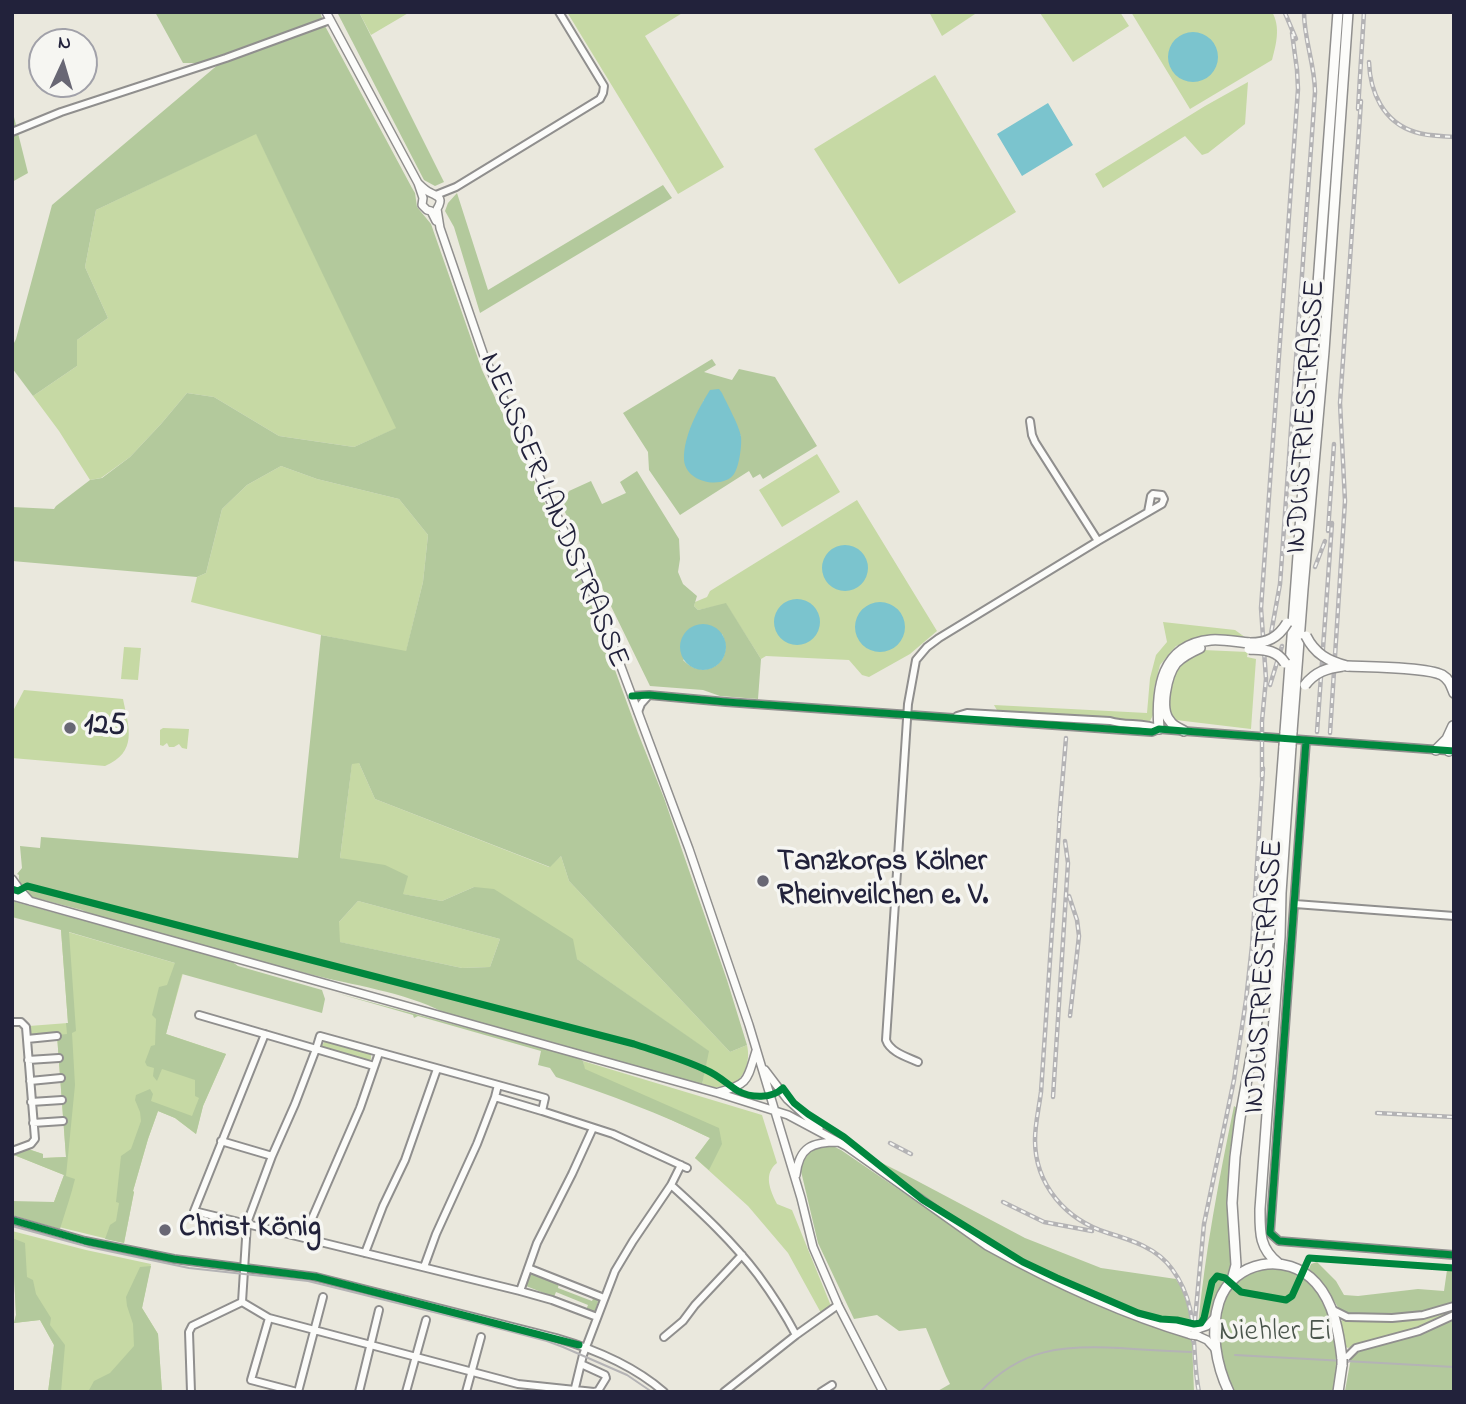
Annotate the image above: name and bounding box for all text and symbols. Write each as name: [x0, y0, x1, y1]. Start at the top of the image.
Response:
north arrow: [28, 28, 98, 98]
text: N: [57, 30, 72, 57]
street label: INDUSTRIESTRASSE: [1280, 279, 1336, 555]
street label: NEUSSER LANDSTRASSE: [469, 348, 635, 674]
place label: 125: [84, 710, 126, 746]
marker: 125: [62, 720, 78, 736]
street label: INDUSTRIESTRASSE: [1238, 839, 1294, 1115]
place label: Tanzkorps Kölner Rheinveilchen e. V.: [777, 846, 988, 916]
marker: Tanzkorps Kölner Rheinveilchen e. V.: [755, 873, 771, 889]
place label: Christ König: [179, 1212, 321, 1248]
marker: Christ König: [157, 1222, 173, 1238]
park label: Niehler Ei: [1219, 1316, 1331, 1352]

